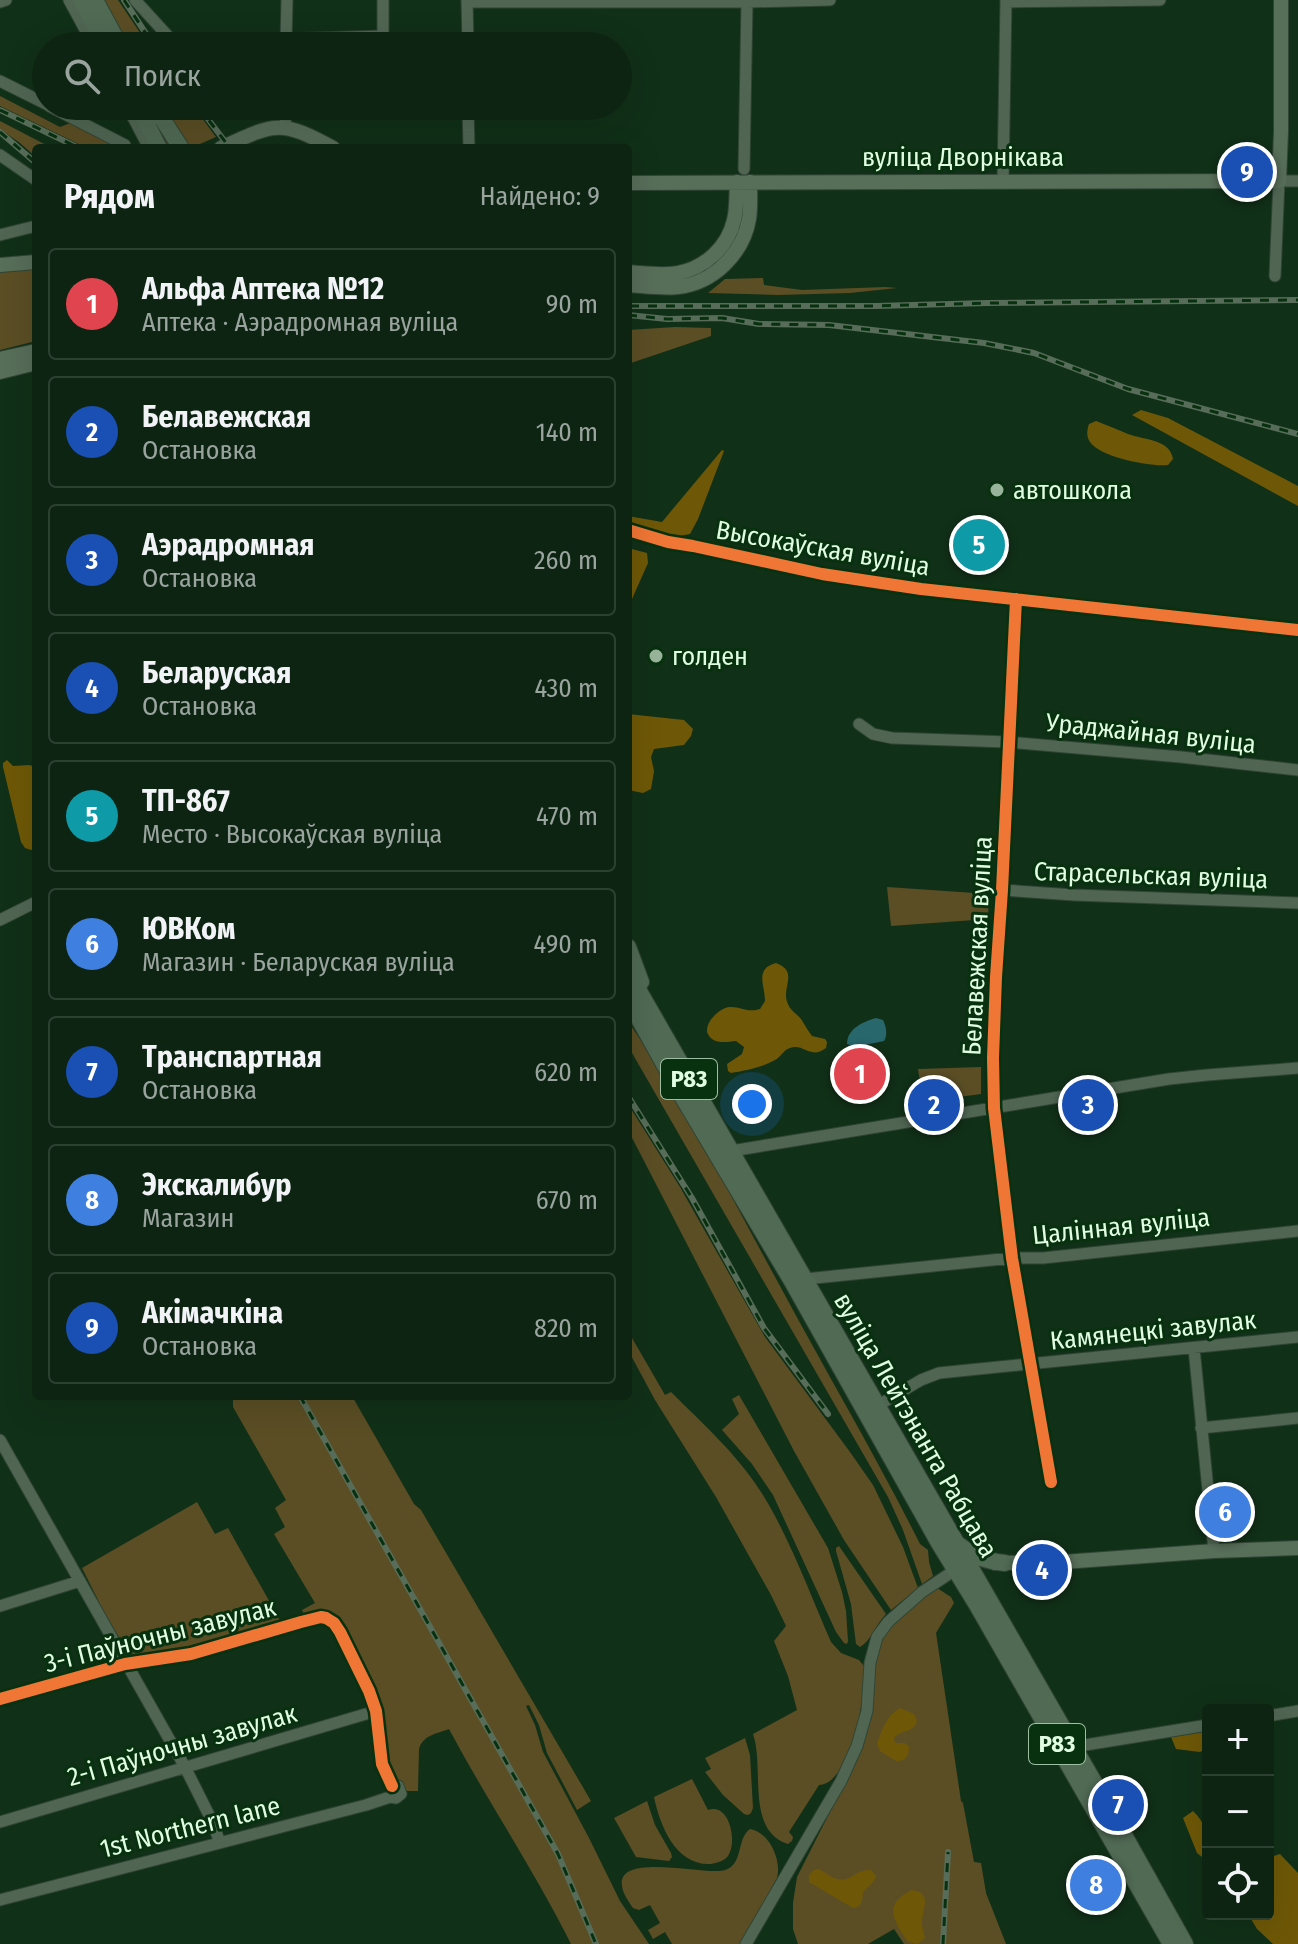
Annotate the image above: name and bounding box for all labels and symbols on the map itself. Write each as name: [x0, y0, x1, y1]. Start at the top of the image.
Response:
street label: вуліца Дворнікава: [862, 142, 1064, 173]
pin: 9: [1221, 142, 1273, 202]
place label: автошкола: [1013, 475, 1132, 506]
marker: автошкола: [988, 481, 1006, 499]
street label: Высокаўская вуліца: [714, 514, 932, 583]
pin: 5: [953, 515, 1005, 575]
place label: голден: [672, 641, 748, 672]
marker: голден: [647, 647, 665, 665]
street label: Ураджайная вуліца: [1043, 707, 1258, 760]
street label: Белавежская вуліца: [956, 836, 999, 1056]
street label: Старасельская вуліца: [1033, 856, 1269, 895]
pin: 1: [834, 1044, 886, 1104]
road number: Р83: [661, 1059, 717, 1099]
pin: 2: [908, 1075, 960, 1135]
pin: 3: [1062, 1075, 1114, 1135]
your location: [732, 1084, 772, 1124]
street label: Цалінная вуліца: [1031, 1202, 1211, 1251]
street label: вуліца Лейтэнанта Рабцава: [827, 1288, 1004, 1563]
street label: Камянецкі завулак: [1049, 1304, 1258, 1357]
pin: 6: [1199, 1482, 1251, 1542]
pin: 4: [1016, 1540, 1068, 1600]
street label: 3-і Паўночны завулак: [41, 1592, 279, 1679]
street label: 2-і Паўночны завулак: [64, 1698, 300, 1793]
road number: Р83: [1029, 1724, 1085, 1764]
pin: 7: [1092, 1775, 1144, 1835]
street label: 1st Northern lane: [97, 1790, 283, 1865]
pin: 8: [1070, 1855, 1122, 1915]

